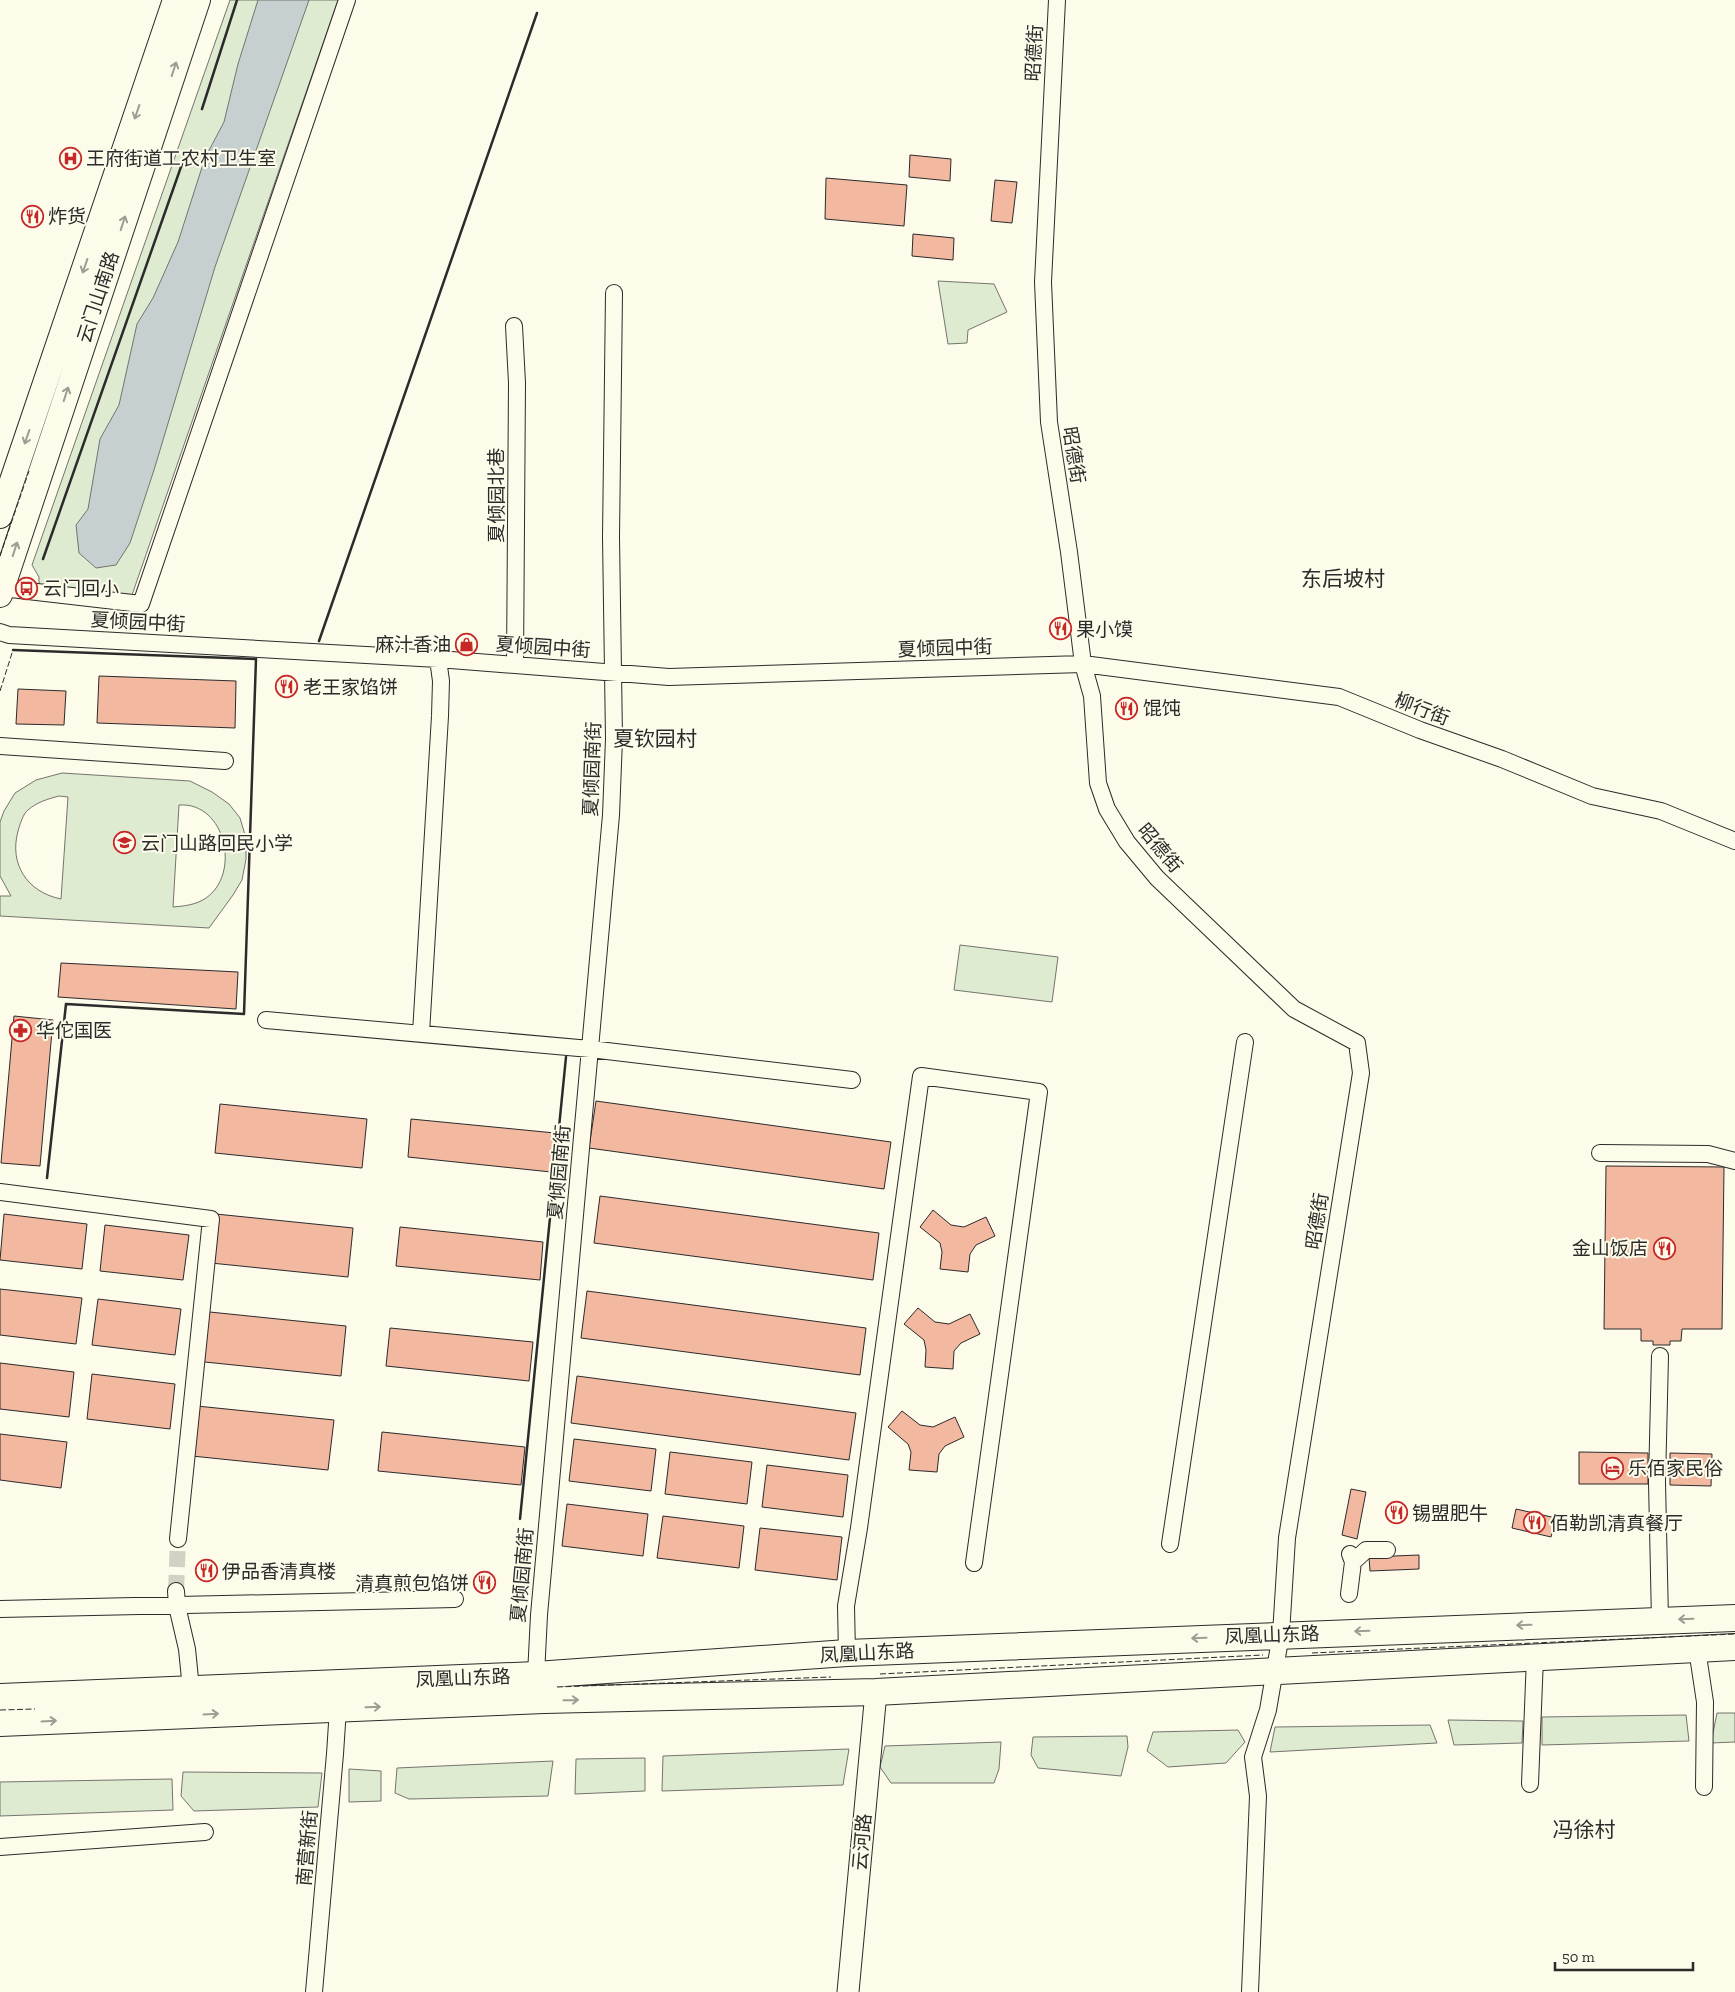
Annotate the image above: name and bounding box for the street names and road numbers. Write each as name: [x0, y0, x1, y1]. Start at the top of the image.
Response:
street label: 昭德街: [1021, 24, 1047, 82]
street label: 云门山南路: [72, 248, 124, 346]
street label: 昭德街: [1058, 425, 1090, 485]
street label: 夏倾园北巷: [485, 447, 508, 543]
street label: 夏倾园中街: [90, 608, 186, 636]
street label: 夏倾园中街: [495, 632, 591, 662]
street label: 夏倾园中街: [897, 635, 993, 661]
street label: 柳行街: [1391, 688, 1453, 730]
street label: 夏倾园南街: [579, 721, 605, 817]
street label: 昭德街: [1133, 819, 1187, 877]
street label: 夏倾园南街: [543, 1124, 575, 1220]
street label: 昭德街: [1301, 1191, 1333, 1251]
street label: 夏倾园南街: [506, 1527, 538, 1623]
street label: 凤凰山东路: [1224, 1622, 1320, 1648]
street label: 凤凰山东路: [819, 1639, 915, 1667]
street label: 凤凰山东路: [415, 1665, 511, 1691]
street label: 南营新街: [292, 1809, 322, 1887]
street label: 云河路: [848, 1813, 876, 1871]

